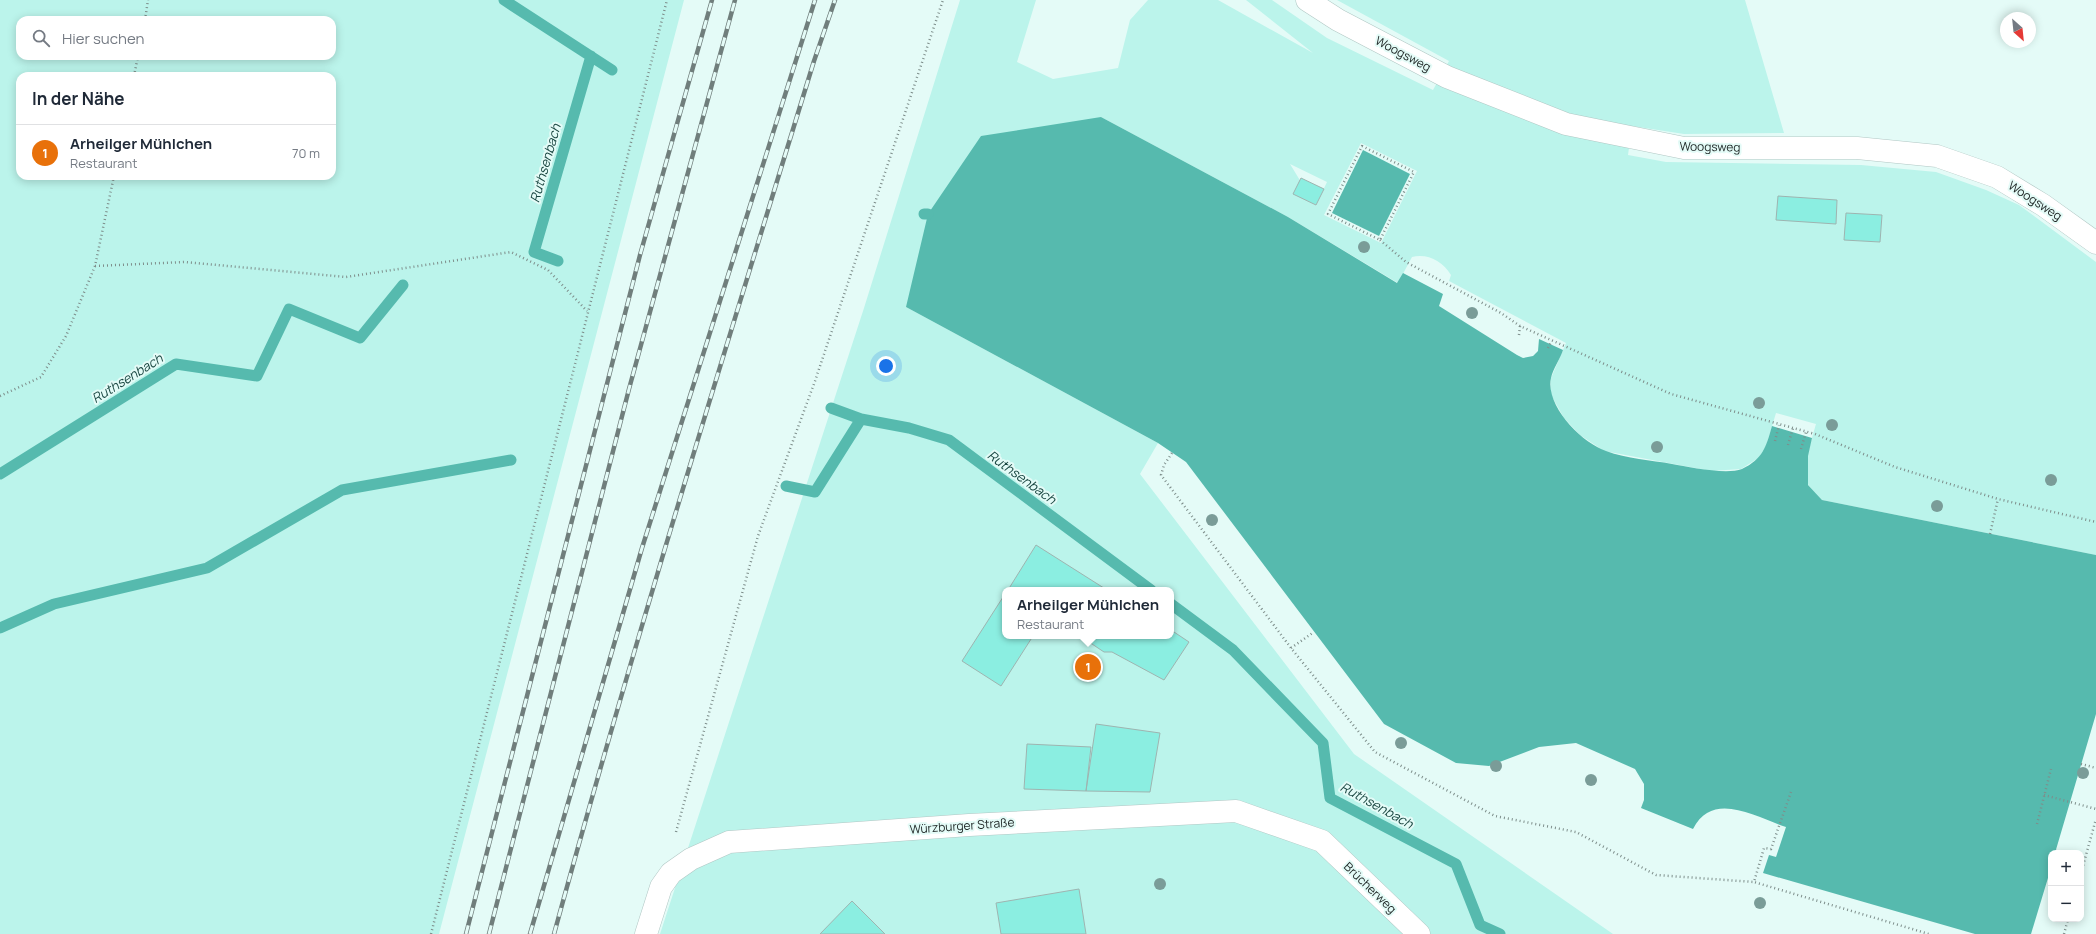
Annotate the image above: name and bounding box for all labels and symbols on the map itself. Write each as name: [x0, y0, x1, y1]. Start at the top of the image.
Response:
north arrow: [2000, 12, 2036, 48]
street label: Woogsweg: [1372, 32, 1434, 75]
water label: Ruthsenbach: [525, 121, 565, 204]
street label: Woogsweg: [1679, 137, 1741, 156]
street label: Woogsweg: [2005, 177, 2065, 224]
water label: Ruthsenbach: [88, 348, 167, 407]
your location: [876, 356, 896, 376]
water label: Ruthsenbach: [984, 446, 1061, 509]
pin: 1: [1075, 652, 1101, 682]
water label: Ruthsenbach: [1337, 778, 1418, 833]
street label: Würzburger Straße: [909, 813, 1015, 838]
street label: Brücherweg: [1340, 858, 1400, 917]

